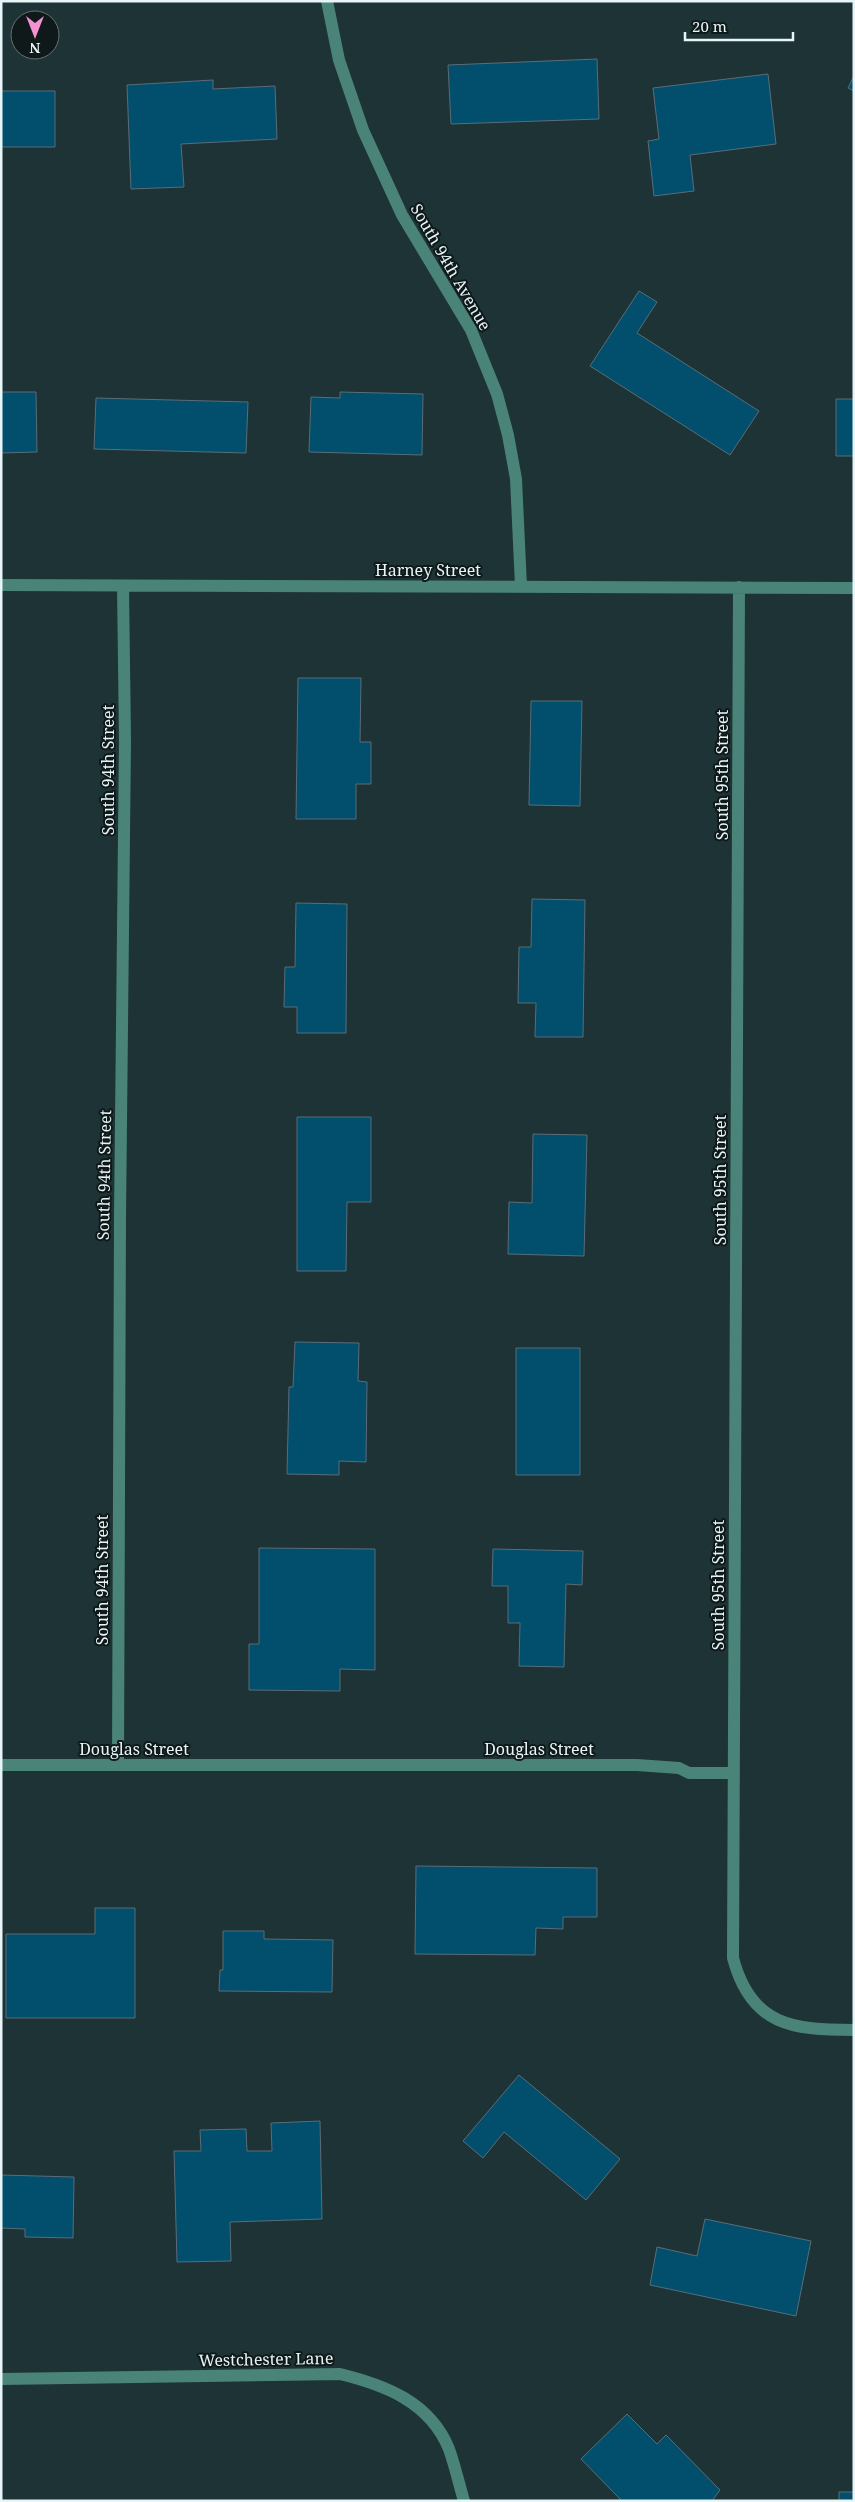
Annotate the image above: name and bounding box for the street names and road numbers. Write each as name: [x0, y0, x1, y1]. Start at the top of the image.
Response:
street label: South 94th Avenue: [406, 200, 496, 334]
street label: Harney Street: [375, 559, 481, 581]
street label: South 94th Street: [97, 704, 119, 835]
street label: South 95th Street: [711, 709, 733, 840]
street label: South 94th Street: [92, 1109, 116, 1240]
street label: South 95th Street: [709, 1114, 731, 1245]
street label: South 94th Street: [91, 1514, 113, 1645]
street label: South 95th Street: [707, 1519, 729, 1650]
street label: Douglas Street: [79, 1738, 189, 1760]
street label: Douglas Street: [484, 1738, 594, 1760]
street label: Westchester Lane: [198, 2347, 334, 2371]

